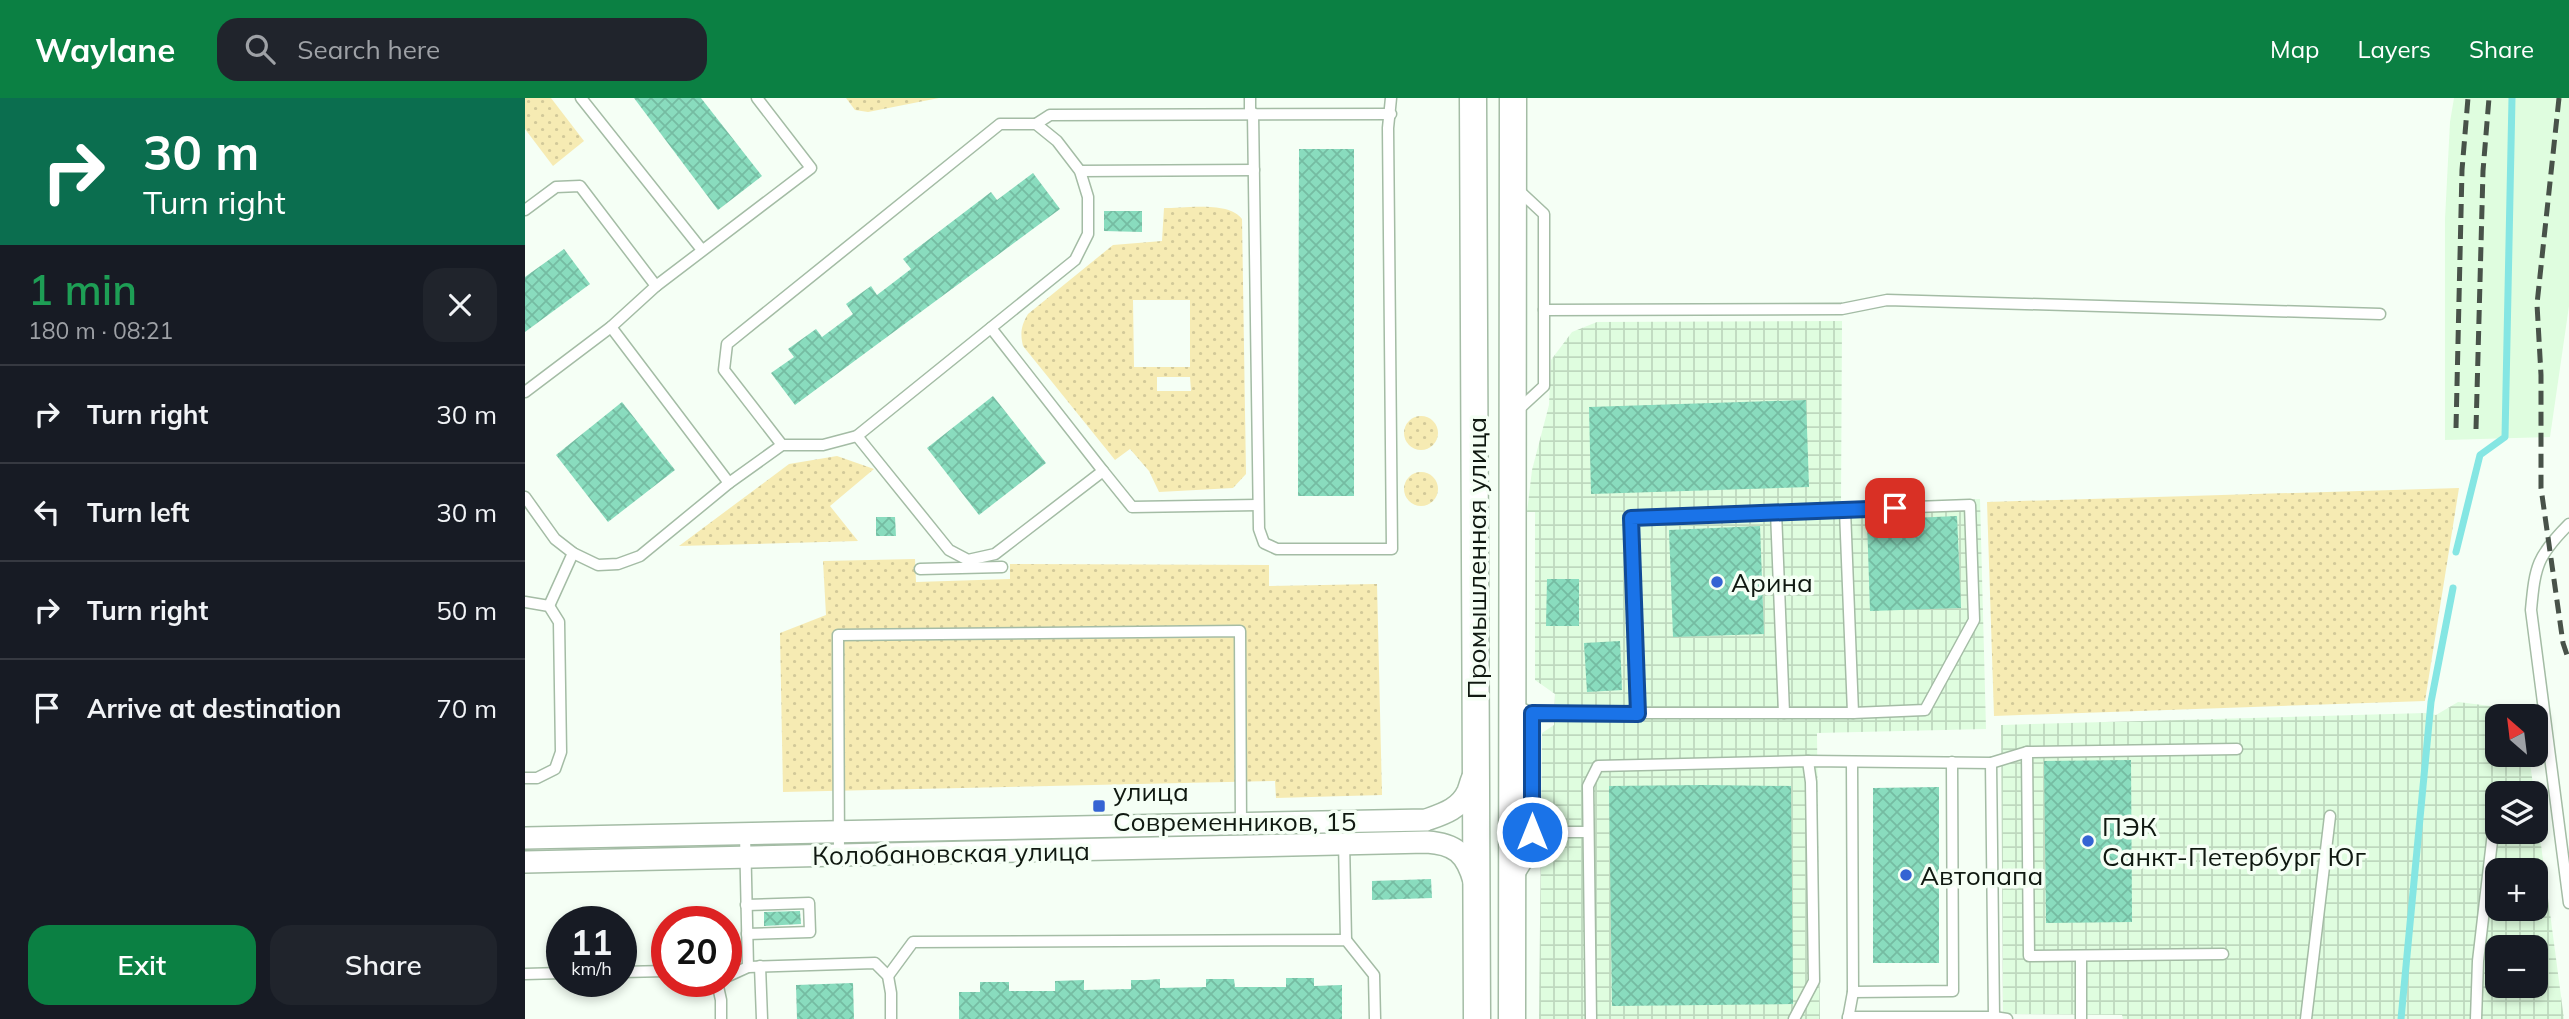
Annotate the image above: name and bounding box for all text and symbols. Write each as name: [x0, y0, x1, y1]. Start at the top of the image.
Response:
search box: [217, 18, 707, 81]
text: Waylane: [35, 29, 175, 70]
icon: search: [241, 30, 279, 68]
text: Search here: [297, 33, 440, 66]
text: Map: [2270, 34, 2319, 64]
text: Layers: [2357, 34, 2431, 64]
text: Share: [2469, 34, 2534, 64]
text: 30 m: [143, 121, 259, 182]
icon: right: [28, 126, 119, 217]
text: Turn right: [143, 182, 286, 222]
text: 1 min: [28, 263, 137, 316]
button: close: [423, 268, 497, 342]
text: 180 m · 08:21: [28, 316, 173, 345]
icon: right: [28, 395, 66, 433]
text: Turn right: [87, 398, 208, 431]
text: 30 m: [436, 398, 497, 431]
street label: Промышленная улица: [1460, 417, 1493, 699]
pin: [1865, 478, 1925, 538]
icon: arrive: [1876, 489, 1914, 527]
icon: left: [28, 493, 66, 531]
text: Turn left: [87, 496, 189, 529]
text: 30 m: [436, 496, 497, 529]
place label: Арина: [1731, 566, 1813, 599]
marker: Арина: [1709, 574, 1725, 590]
icon: right: [28, 591, 66, 629]
text: Turn right: [87, 594, 208, 627]
text: 50 m: [436, 594, 497, 627]
icon: arrive: [28, 689, 66, 727]
text: Arrive at destination: [87, 692, 342, 725]
text: 70 m: [436, 692, 497, 725]
north arrow: [2485, 704, 2548, 766]
map controls: [2485, 704, 2548, 998]
place label: улица Современников, 15: [1113, 775, 1356, 838]
button: layers: [2485, 781, 2548, 844]
position arrow: [1495, 795, 1569, 869]
marker: улица Современников, 15: [1091, 798, 1107, 814]
place label: ПЭК Санкт-Петербург Юг: [2102, 810, 2367, 873]
marker: ПЭК Санкт-Петербург Юг: [2080, 833, 2096, 849]
street label: Колобановская улица: [812, 834, 1090, 872]
button: +: [2485, 858, 2548, 921]
place label: Автопапа: [1920, 859, 2043, 892]
marker: Автопапа: [1898, 867, 1914, 883]
speed limit sign: 20: [651, 906, 742, 997]
text: 11: [570, 920, 613, 964]
button: Exit: [28, 925, 256, 1005]
button: Share: [270, 925, 497, 1005]
button: −: [2485, 935, 2548, 998]
text: km/h: [571, 957, 612, 980]

